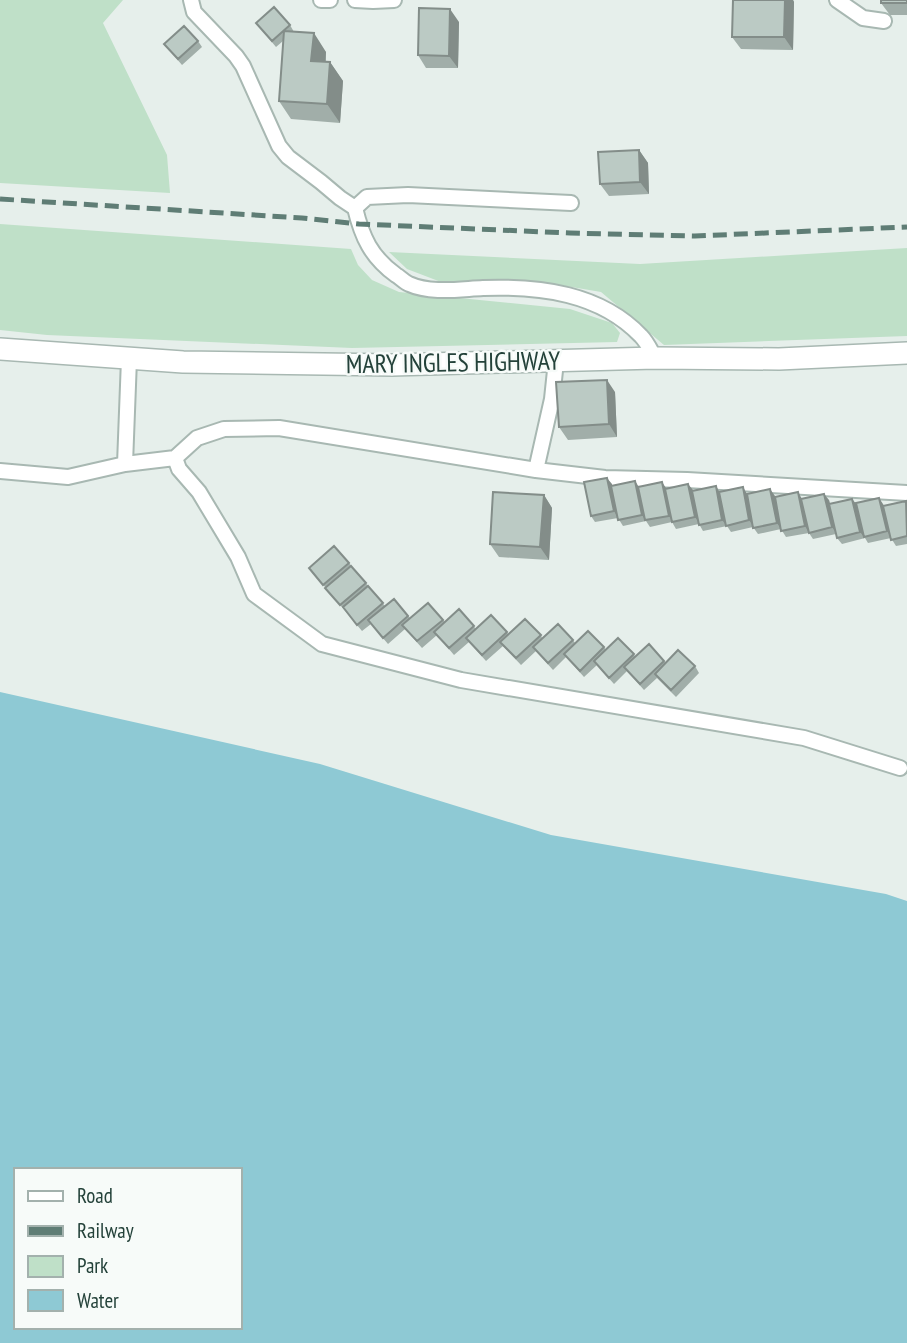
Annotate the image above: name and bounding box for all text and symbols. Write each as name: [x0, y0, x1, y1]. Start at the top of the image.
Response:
street label: MARY INGLES HIGHWAY: [345, 344, 561, 380]
legend: [14, 1168, 242, 1329]
text: Road: [77, 1182, 113, 1209]
text: Railway: [77, 1217, 134, 1244]
text: Park: [77, 1252, 108, 1279]
text: Water: [77, 1287, 119, 1314]

